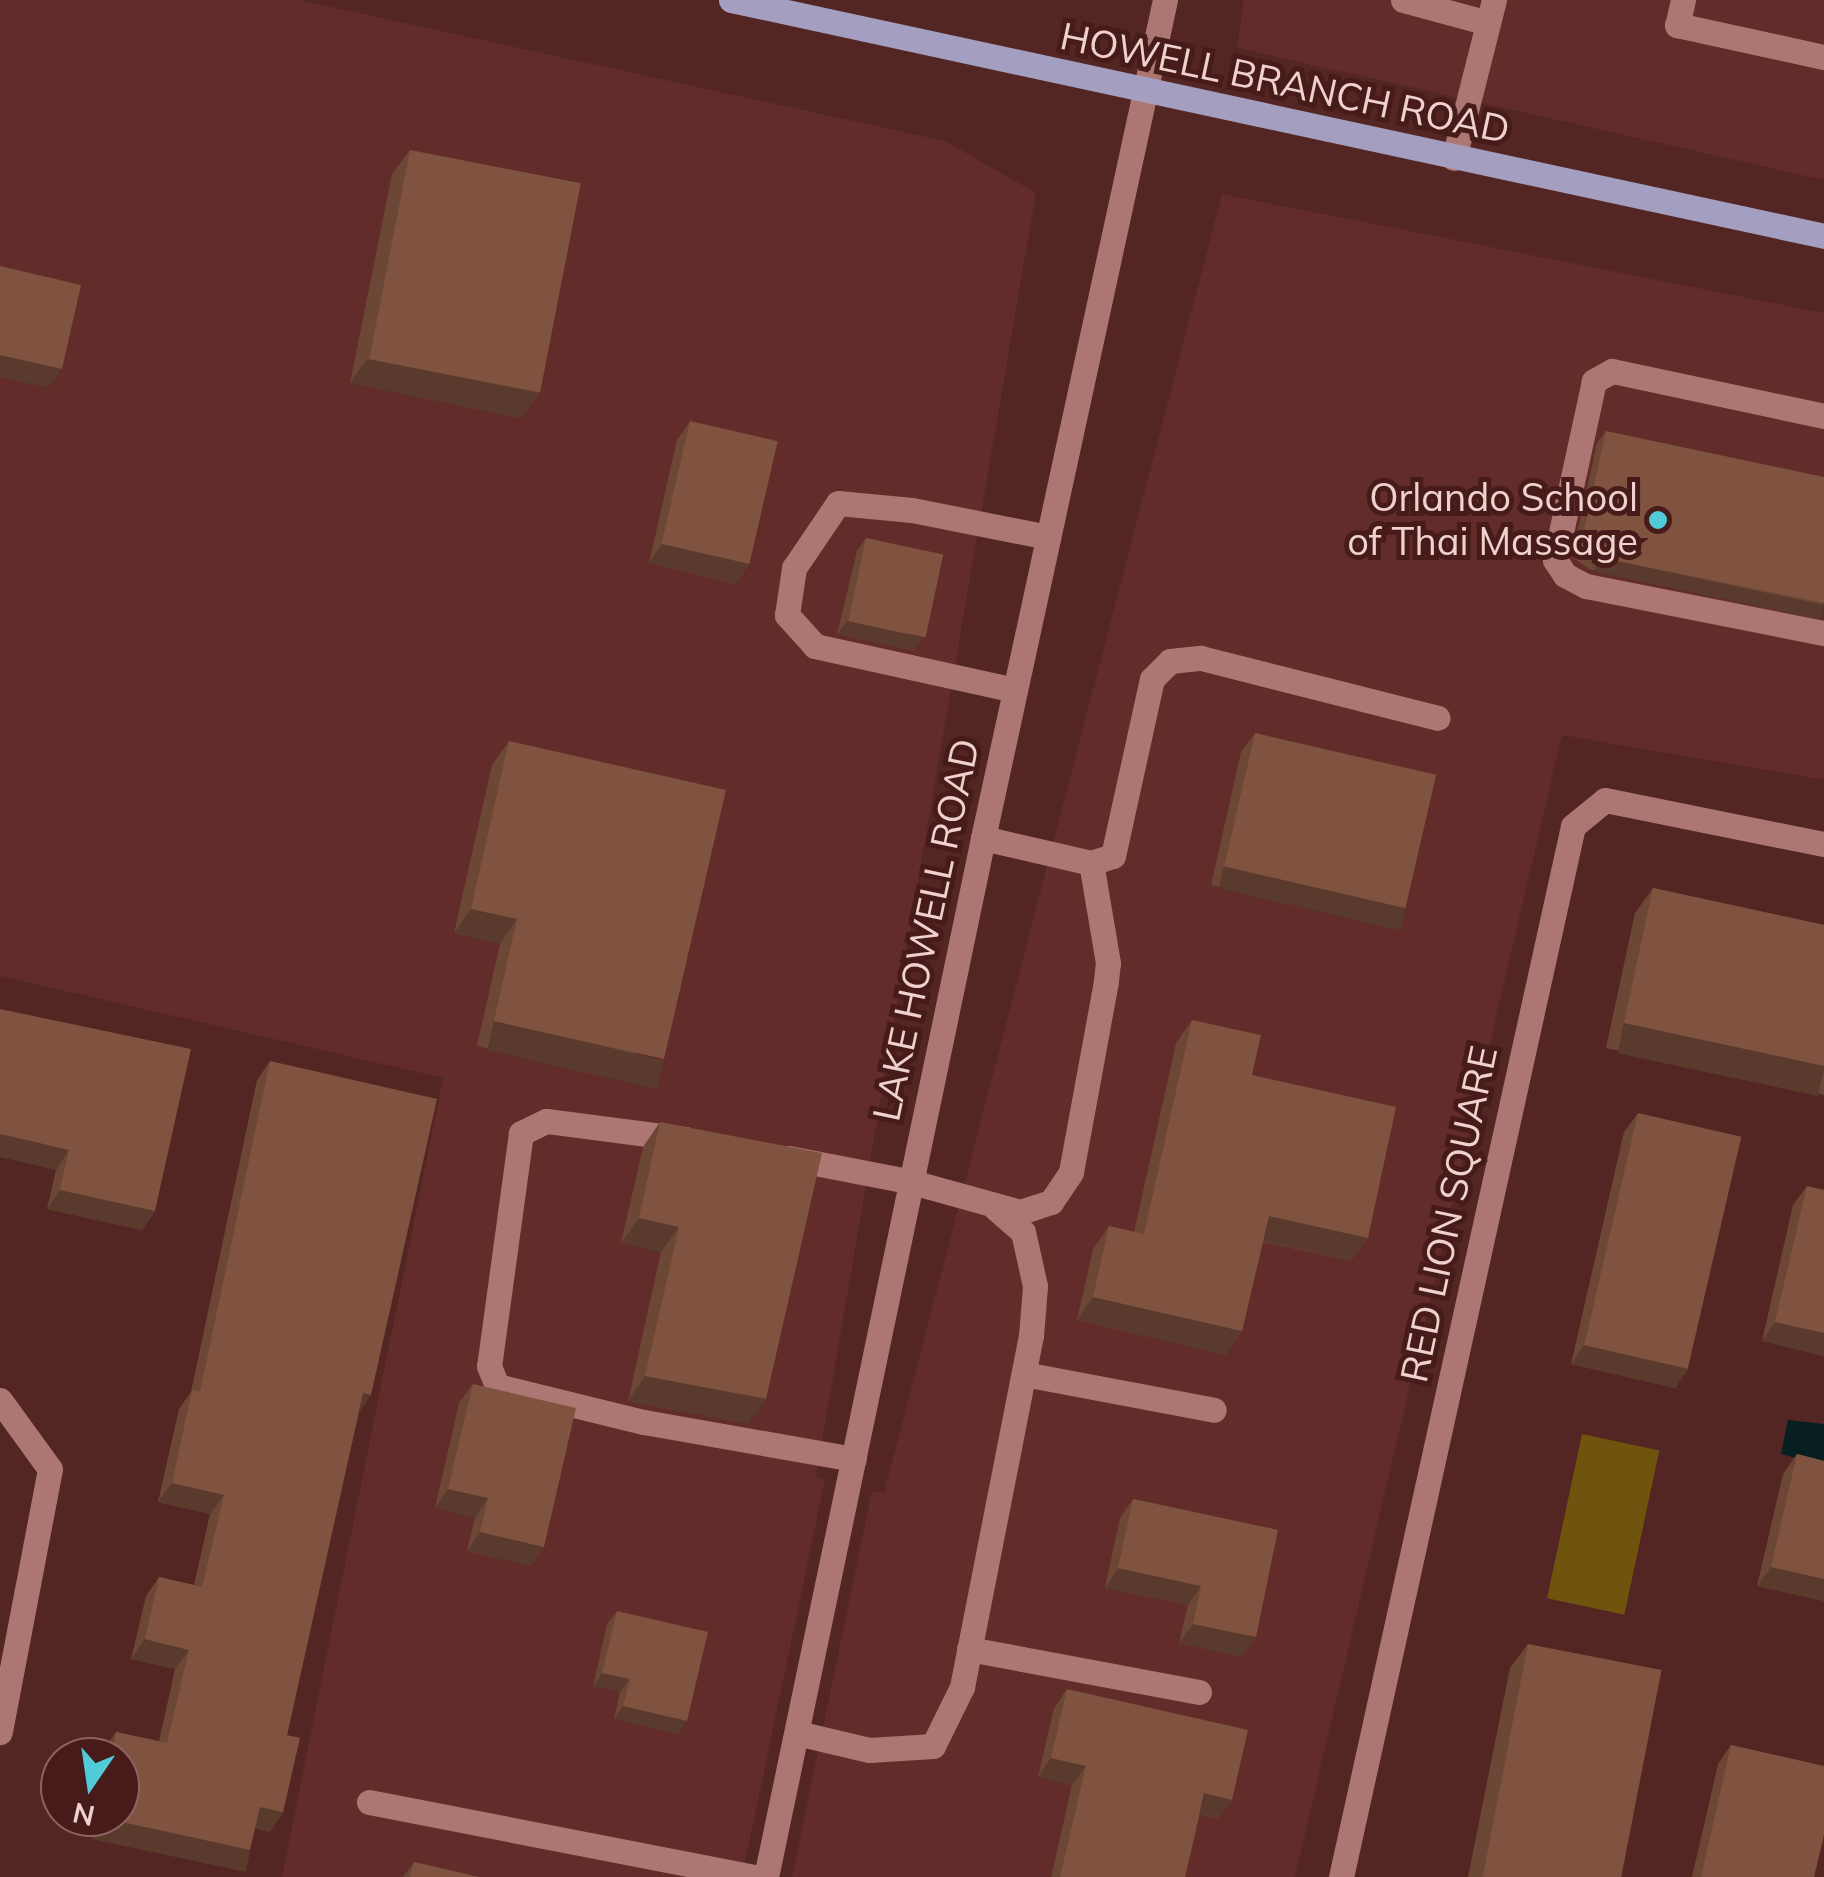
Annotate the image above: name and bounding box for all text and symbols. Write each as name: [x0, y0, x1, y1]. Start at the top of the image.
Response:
street label: HOWELL BRANCH ROAD: [1056, 13, 1514, 153]
place label: Orlando School of Thai Massage: [1347, 475, 1638, 564]
marker: Orlando School of Thai Massage: [1647, 509, 1669, 531]
street label: LAKE HOWELL ROAD: [863, 735, 989, 1125]
street label: RED LION SQUARE: [1391, 1042, 1507, 1386]
north arrow: [40, 1737, 140, 1837]
text: N: [69, 1795, 98, 1834]

